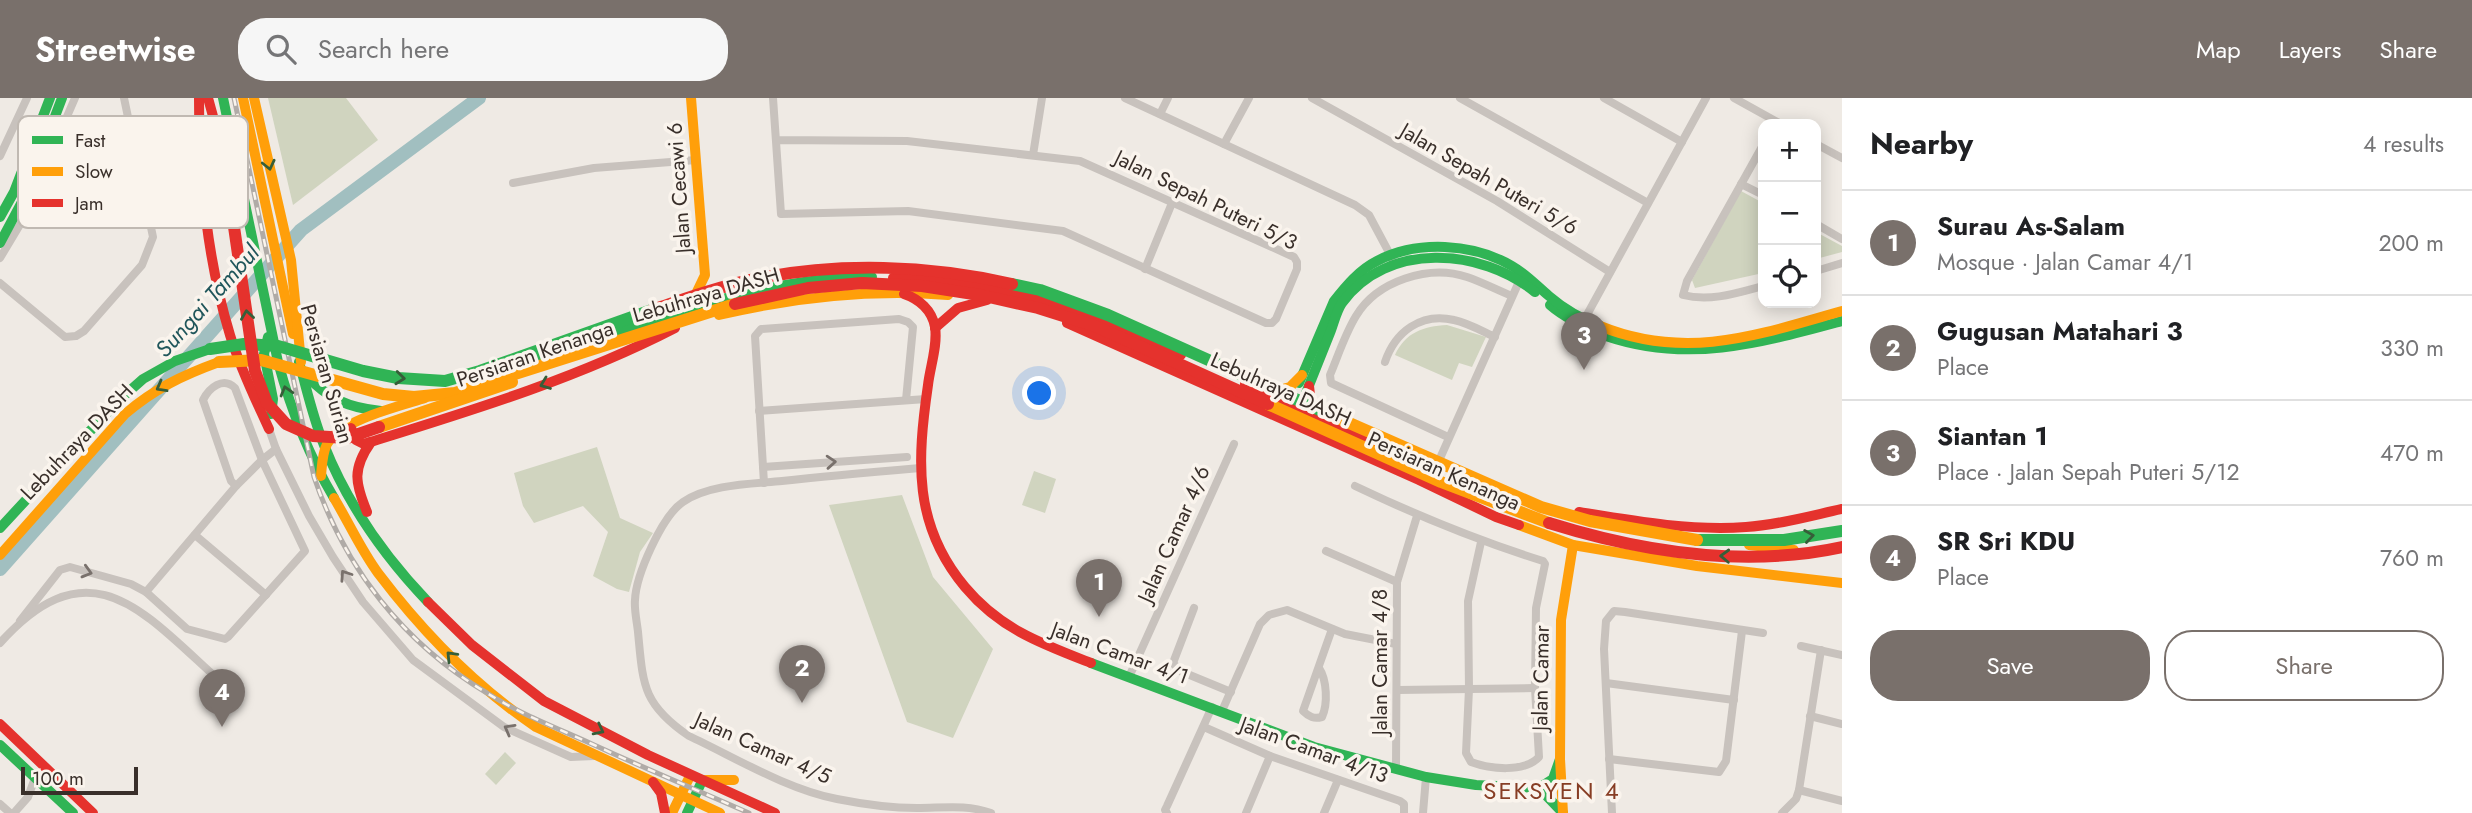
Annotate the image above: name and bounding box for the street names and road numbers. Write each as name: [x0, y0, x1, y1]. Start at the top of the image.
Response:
street label: Jalan Sepah Puteri 5/6: [1392, 114, 1583, 242]
street label: Jalan Cecawi 6: [659, 122, 699, 257]
street label: Jalan Sepah Puteri 5/3: [1107, 141, 1303, 257]
street label: Lebuhraya DASH: [629, 260, 783, 330]
street label: Persiaran Surian: [293, 301, 361, 447]
street label: Persiaran Kenanga: [453, 313, 617, 395]
street label: Lebuhraya DASH: [1206, 345, 1356, 433]
street label: Lebuhraya DASH: [14, 377, 140, 507]
street label: Persiaran Kenanga: [1363, 424, 1525, 518]
street label: Jalan Camar 4/6: [1129, 461, 1218, 610]
street label: Jalan Camar 4/8: [1365, 589, 1395, 738]
street label: Jalan Camar 4/1: [1044, 613, 1193, 692]
street label: Jalan Camar: [1525, 624, 1557, 734]
street label: Jalan Camar 4/5: [687, 703, 836, 792]
street label: Jalan Camar 4/13: [1233, 708, 1392, 791]

